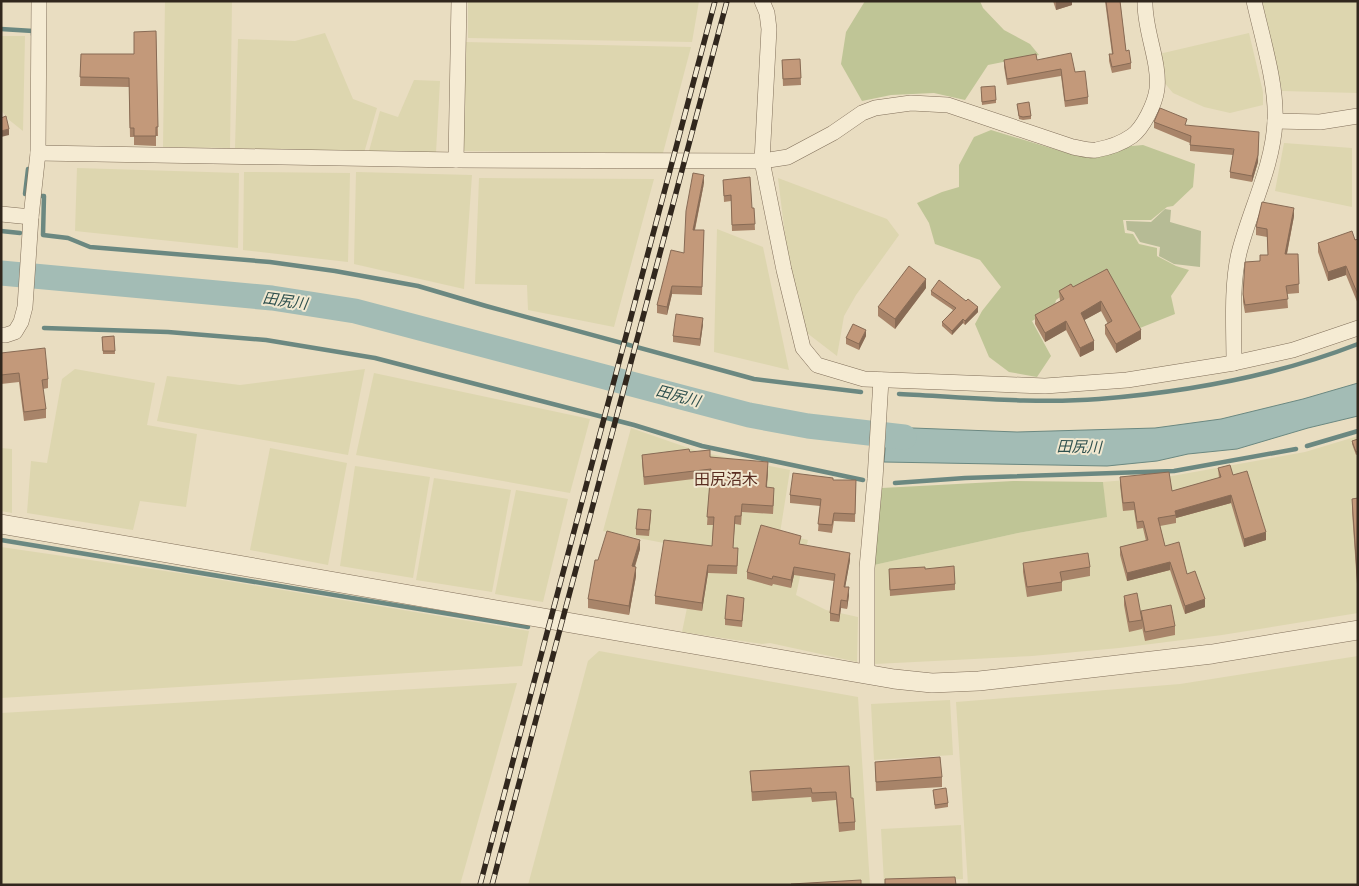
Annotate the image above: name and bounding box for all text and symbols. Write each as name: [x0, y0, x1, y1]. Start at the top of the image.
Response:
water label: 田尻川: [261, 288, 311, 313]
water label: 田尻川: [654, 381, 704, 411]
water label: 田尻川: [1056, 437, 1104, 456]
district label: 田尻沼木: [694, 469, 758, 489]

